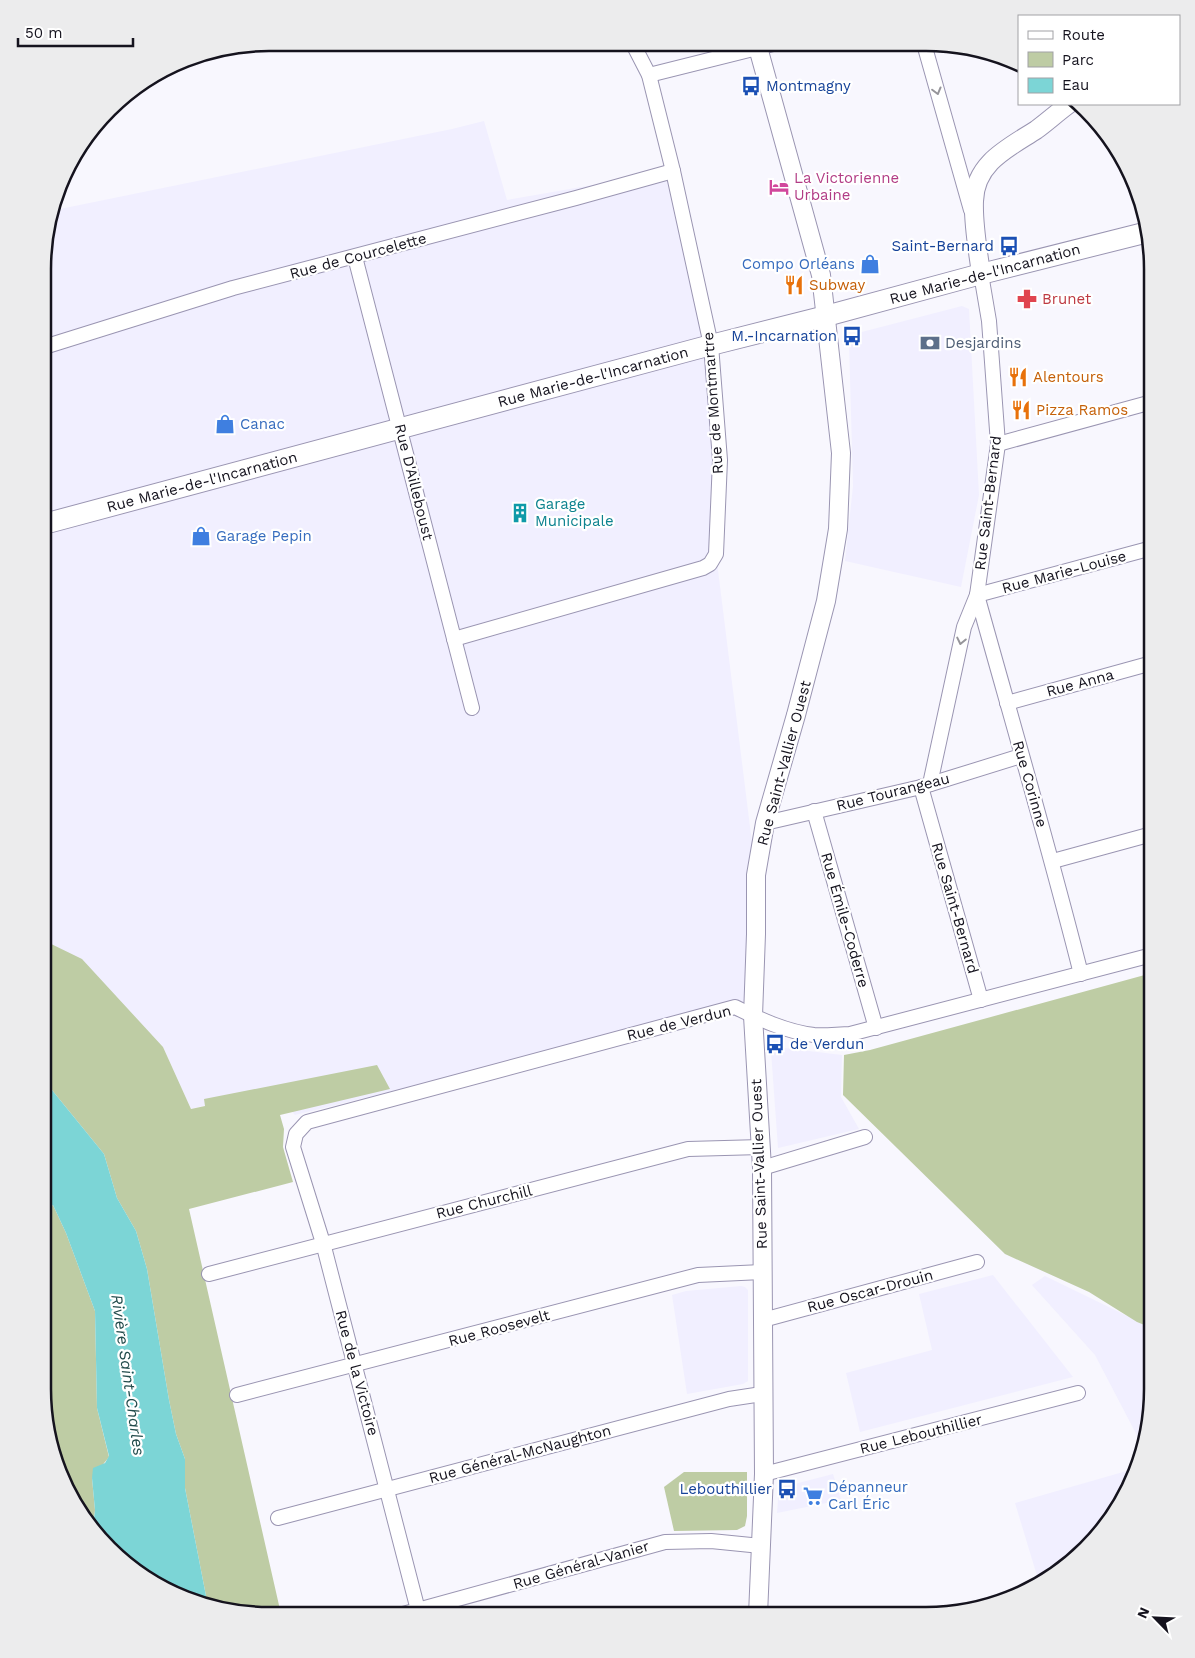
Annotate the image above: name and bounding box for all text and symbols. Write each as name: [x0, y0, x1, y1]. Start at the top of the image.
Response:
scale bar: [18, 15, 132, 47]
legend: [1018, 15, 1180, 105]
text: 50 m: [25, 24, 62, 42]
text: Route: [1062, 26, 1105, 44]
text: Parc: [1062, 51, 1094, 69]
bus stop icon: Montmagny: [740, 75, 762, 97]
text: Eau: [1062, 76, 1089, 94]
place label: Montmagny: [766, 77, 851, 95]
one-way arrow: [932, 87, 942, 95]
place label: La Victorienne Urbaine: [794, 169, 899, 204]
hotel icon: La Victorienne Urbaine: [768, 176, 790, 198]
street label: Rue de Courcelette: [288, 229, 428, 283]
bus stop icon: Saint-Bernard: [998, 235, 1020, 257]
place label: Saint-Bernard: [891, 237, 994, 255]
street label: Rue Marie-de-l'Incarnation: [888, 240, 1082, 308]
shop icon: Compo Orléans: [859, 253, 881, 275]
place label: Compo Orléans: [742, 255, 855, 273]
restaurant icon: Subway: [783, 274, 805, 296]
place label: Subway: [809, 276, 865, 294]
pharmacy icon: Brunet: [1016, 288, 1038, 310]
place label: Brunet: [1042, 290, 1092, 308]
bus stop icon: M.-Incarnation: [841, 325, 863, 347]
place label: M.-Incarnation: [731, 327, 837, 345]
street label: Rue de Montmartre: [699, 331, 727, 475]
bank icon: Desjardins: [919, 332, 941, 354]
place label: Desjardins: [945, 334, 1021, 352]
street label: Rue Marie-de-l'Incarnation: [496, 343, 690, 411]
restaurant icon: Alentours: [1007, 366, 1029, 388]
place label: Alentours: [1033, 368, 1104, 386]
restaurant icon: Pizza Ramos: [1010, 399, 1032, 421]
place label: Pizza Ramos: [1036, 401, 1128, 419]
shop icon: Canac: [214, 413, 236, 435]
place label: Canac: [240, 415, 285, 433]
street label: Rue D'Ailleboust: [391, 422, 437, 543]
street label: Rue Saint-Bernard: [971, 435, 1005, 571]
street label: Rue Marie-de-l'Incarnation: [105, 448, 299, 516]
place label: Garage Municipale: [535, 495, 614, 530]
building icon: Garage Municipale: [509, 502, 531, 524]
shop icon: Garage Pepin: [190, 525, 212, 547]
place label: Garage Pepin: [216, 527, 312, 545]
street label: Rue Marie-Louise: [1000, 547, 1128, 597]
one-way arrow: [956, 637, 967, 646]
street label: Rue Anna: [1044, 665, 1116, 701]
street label: Rue Saint-Vallier Ouest: [753, 678, 815, 848]
street label: Rue Corinne: [1009, 739, 1051, 829]
street label: Rue Tourangeau: [834, 769, 952, 815]
street label: Rue Saint-Bernard: [928, 840, 982, 976]
street label: Rue Émile-Coderre: [817, 850, 873, 990]
street label: Rue de Verdun: [625, 1001, 733, 1045]
bus stop icon: de Verdun: [764, 1033, 786, 1055]
place label: de Verdun: [790, 1035, 864, 1053]
street label: Rue Saint-Vallier Ouest: [747, 1078, 771, 1249]
street label: Rue Churchill: [434, 1181, 534, 1223]
street label: Rue Oscar-Drouin: [805, 1266, 935, 1316]
water label: Rivière Saint-Charles: [107, 1293, 149, 1457]
street label: Rue Roosevelt: [446, 1306, 552, 1350]
street label: Rue de la Victoire: [332, 1308, 382, 1438]
street label: Rue Lebouthillier: [858, 1410, 984, 1458]
street label: Rue Général-McNaughton: [427, 1421, 613, 1487]
bus stop icon: Lebouthillier: [776, 1478, 798, 1500]
place label: Dépanneur Carl Éric: [828, 1478, 908, 1513]
place label: Lebouthillier: [679, 1480, 772, 1498]
supermarket icon: Dépanneur Carl Éric: [802, 1485, 824, 1507]
street label: Rue Général-Vanier: [511, 1537, 651, 1593]
north arrow: [1130, 1593, 1180, 1643]
text: N: [1134, 1605, 1153, 1621]

